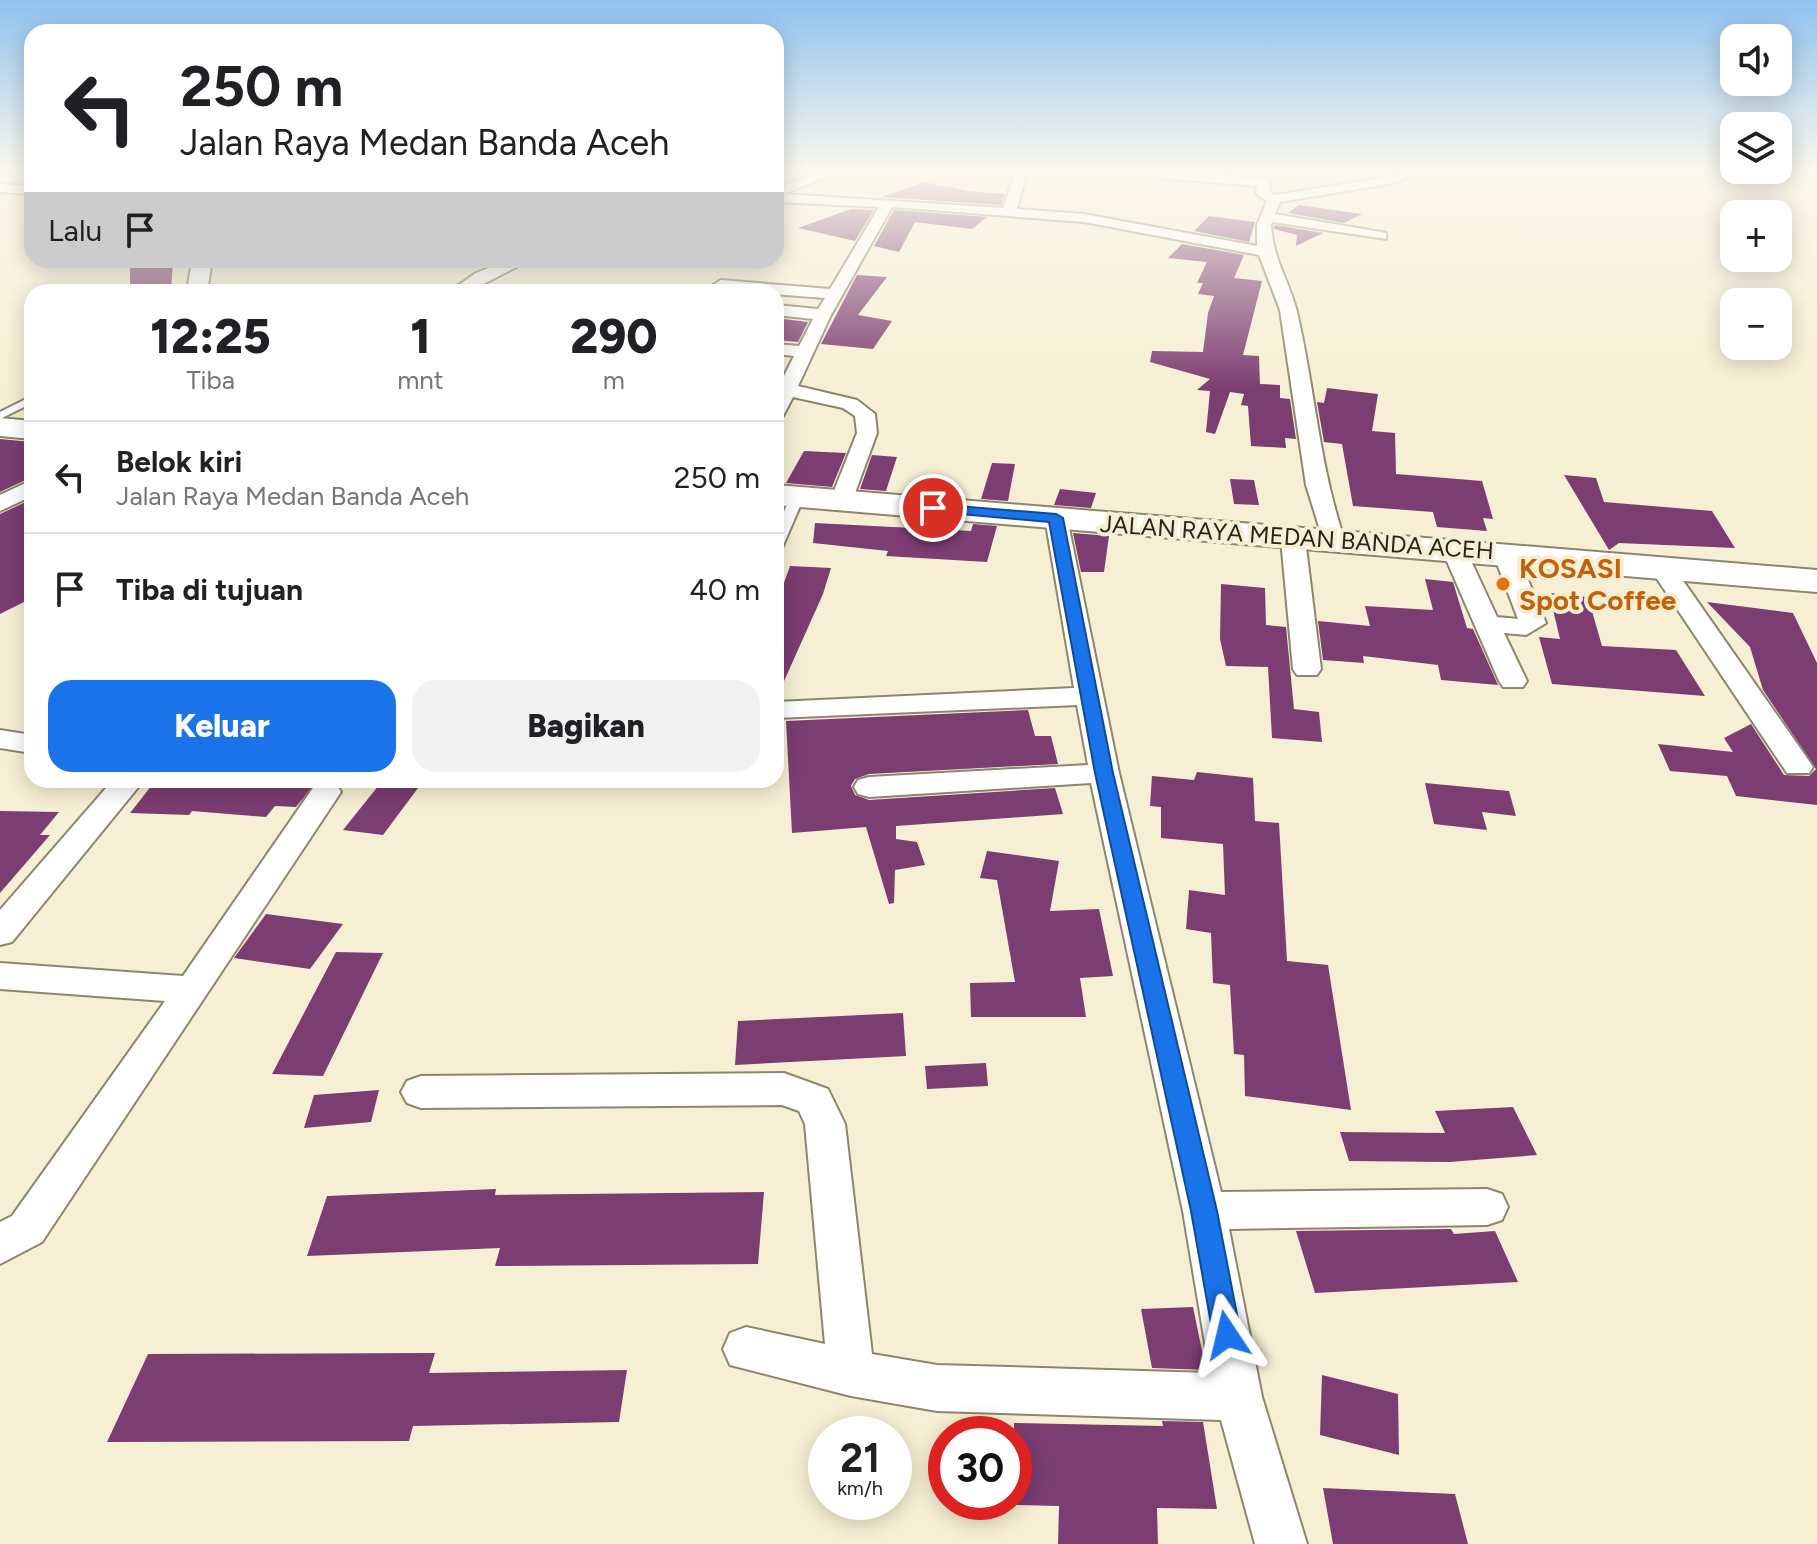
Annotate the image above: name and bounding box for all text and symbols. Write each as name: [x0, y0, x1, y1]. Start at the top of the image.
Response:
map controls: [1720, 24, 1792, 360]
button: sound: [1720, 24, 1792, 96]
text: 250 m: [180, 53, 343, 120]
icon: left: [48, 56, 152, 160]
button: layers: [1720, 112, 1792, 184]
text: Jalan Raya Medan Banda Aceh: [180, 121, 669, 164]
button: +: [1720, 200, 1792, 272]
icon: arrive: [118, 208, 162, 252]
text: Lalu: [48, 212, 102, 249]
button: −: [1720, 288, 1792, 360]
text: 12:25: [150, 307, 271, 365]
text: 1: [410, 307, 431, 365]
text: 290: [570, 307, 658, 365]
text: Tiba: [186, 364, 235, 396]
text: mnt: [397, 364, 444, 396]
text: m: [603, 364, 625, 396]
text: Belok kiri: [116, 443, 242, 480]
icon: left: [48, 455, 92, 499]
text: 250 m: [674, 459, 760, 496]
pin: [899, 474, 967, 542]
text: Jalan Raya Medan Banda Aceh: [116, 480, 469, 512]
icon: arrive: [911, 486, 955, 530]
street label: JALAN RAYA MEDAN BANDA ACEH: [1099, 509, 1495, 565]
place label: KOSASI Spot Coffee: [1519, 551, 1676, 617]
icon: arrive: [48, 567, 92, 611]
text: Tiba di tujuan: [116, 571, 303, 608]
text: 40 m: [689, 571, 760, 608]
marker: KOSASI Spot Coffee: [1494, 575, 1512, 593]
button: Keluar: [48, 680, 396, 772]
button: Bagikan: [412, 680, 760, 772]
position arrow: [1185, 1293, 1269, 1377]
speed limit sign: 30: [928, 1416, 1032, 1520]
text: 21: [840, 1434, 880, 1482]
text: km/h: [837, 1476, 883, 1500]

